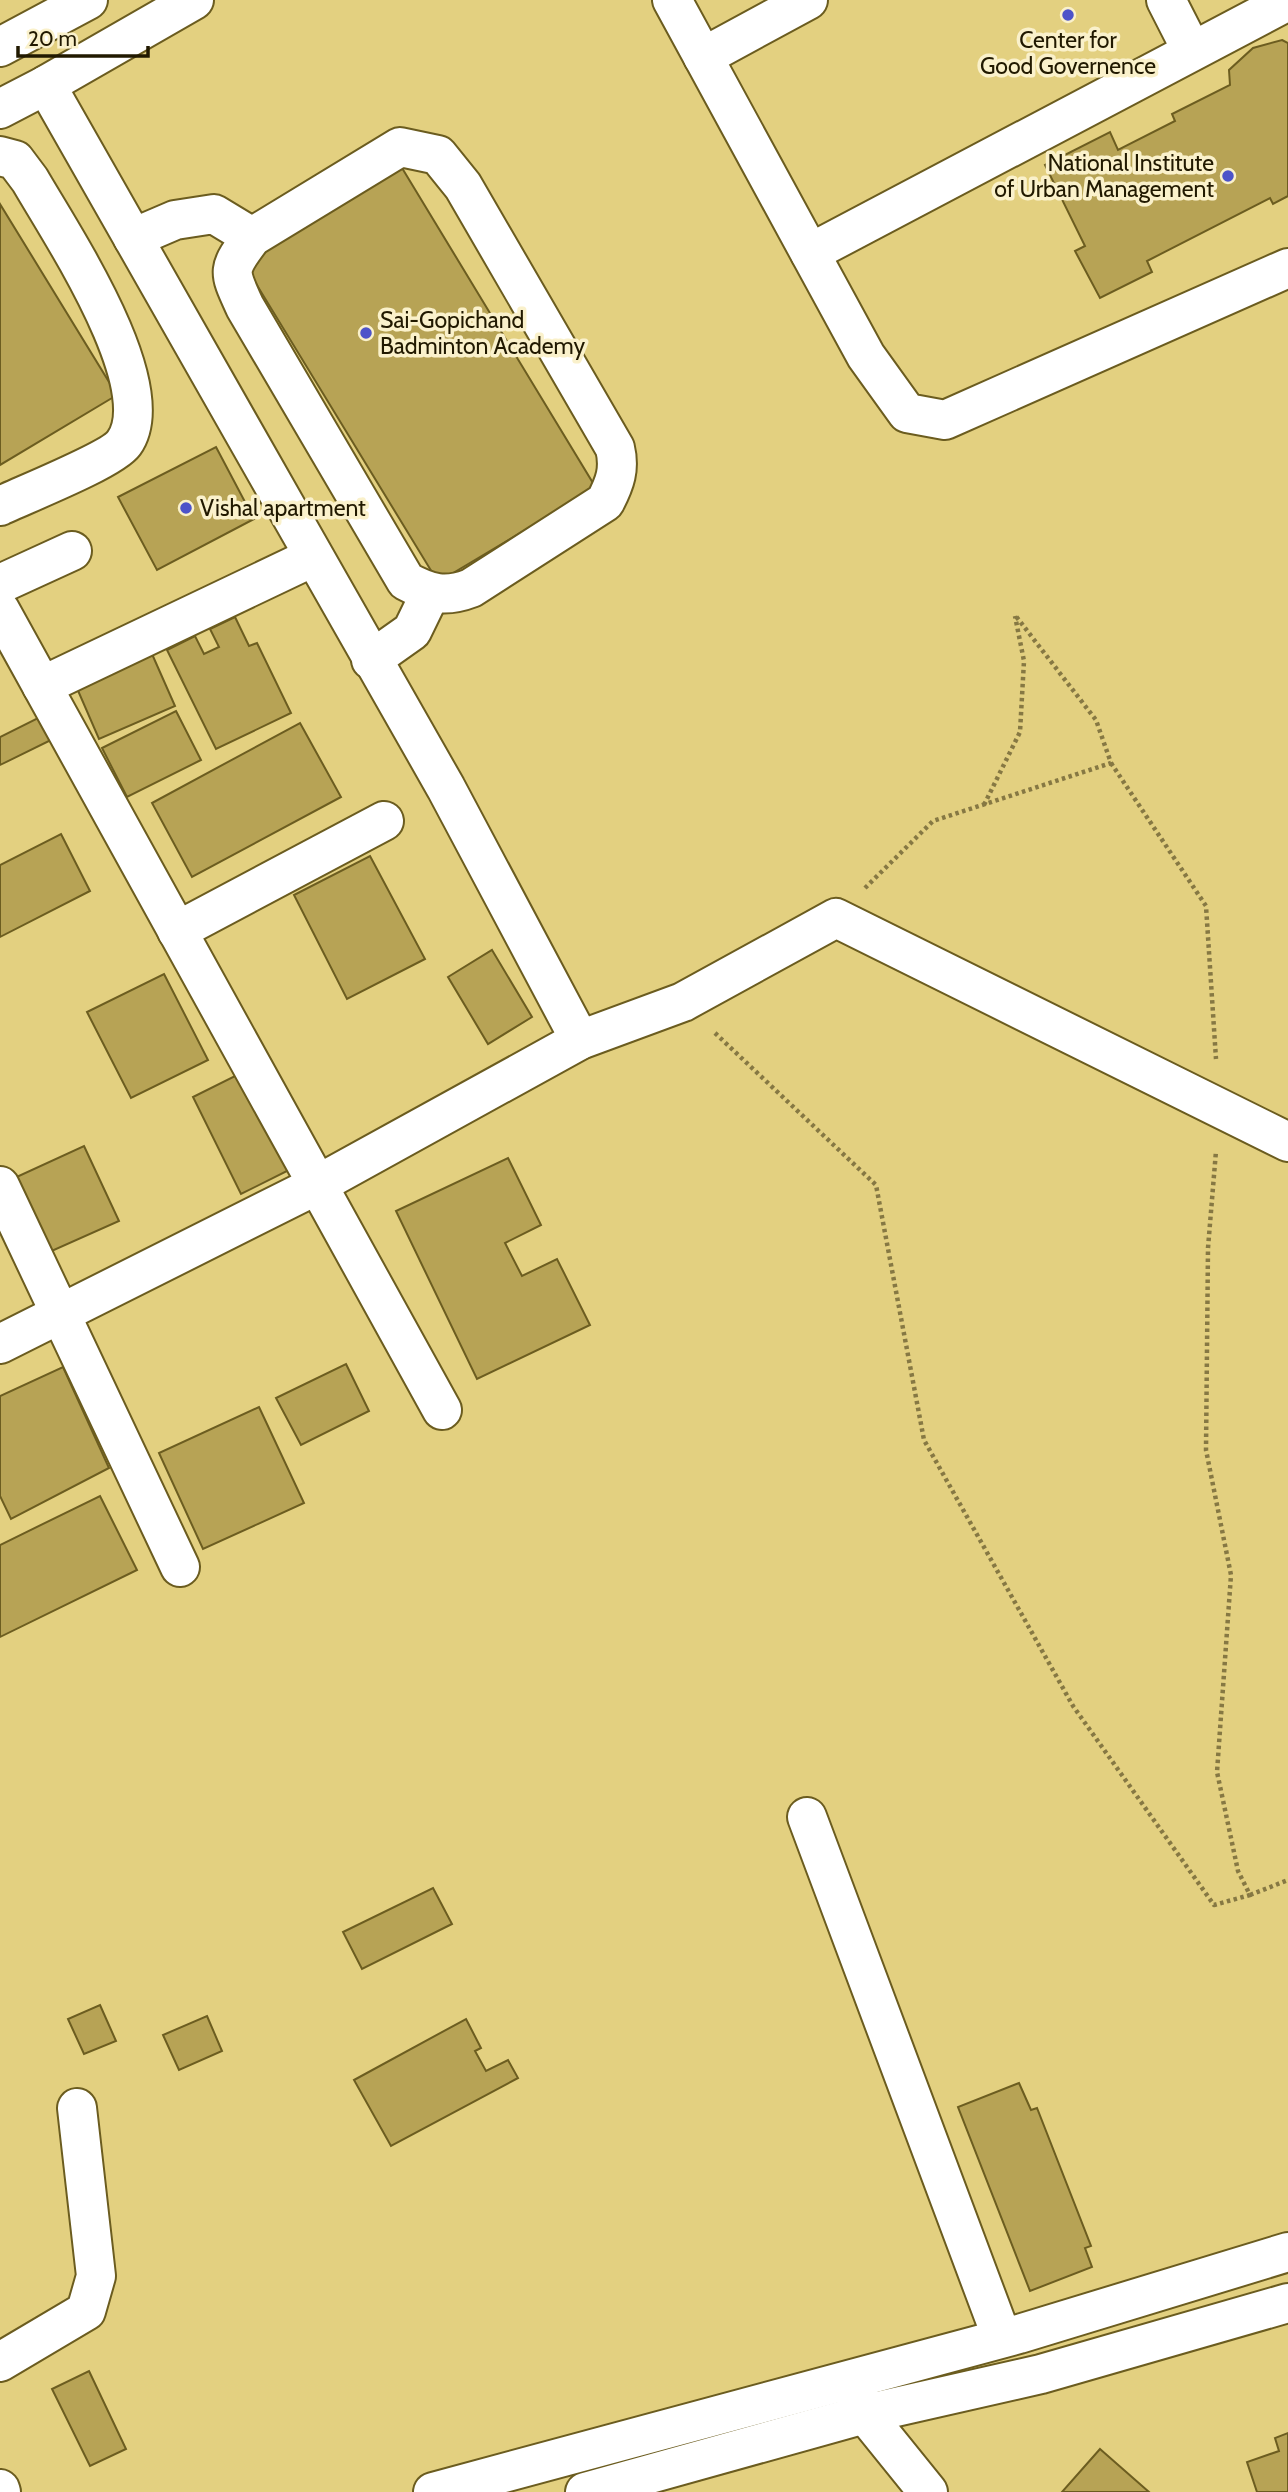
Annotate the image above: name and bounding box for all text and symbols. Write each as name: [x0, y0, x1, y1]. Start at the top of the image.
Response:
marker: Center for Good Governence: [1060, 7, 1076, 23]
scale bar: [18, 14, 147, 58]
text: 20 m: [28, 26, 77, 51]
place label: Center for Good Governence: [980, 26, 1156, 80]
place label: National Institute of Urban Management: [994, 149, 1214, 203]
marker: National Institute of Urban Management: [1220, 168, 1236, 184]
place label: Sai-Gopichand Badminton Academy: [380, 306, 585, 360]
marker: Sai-Gopichand Badminton Academy: [358, 325, 374, 341]
place label: Vishal apartment: [200, 494, 366, 522]
marker: Vishal apartment: [178, 500, 194, 516]

